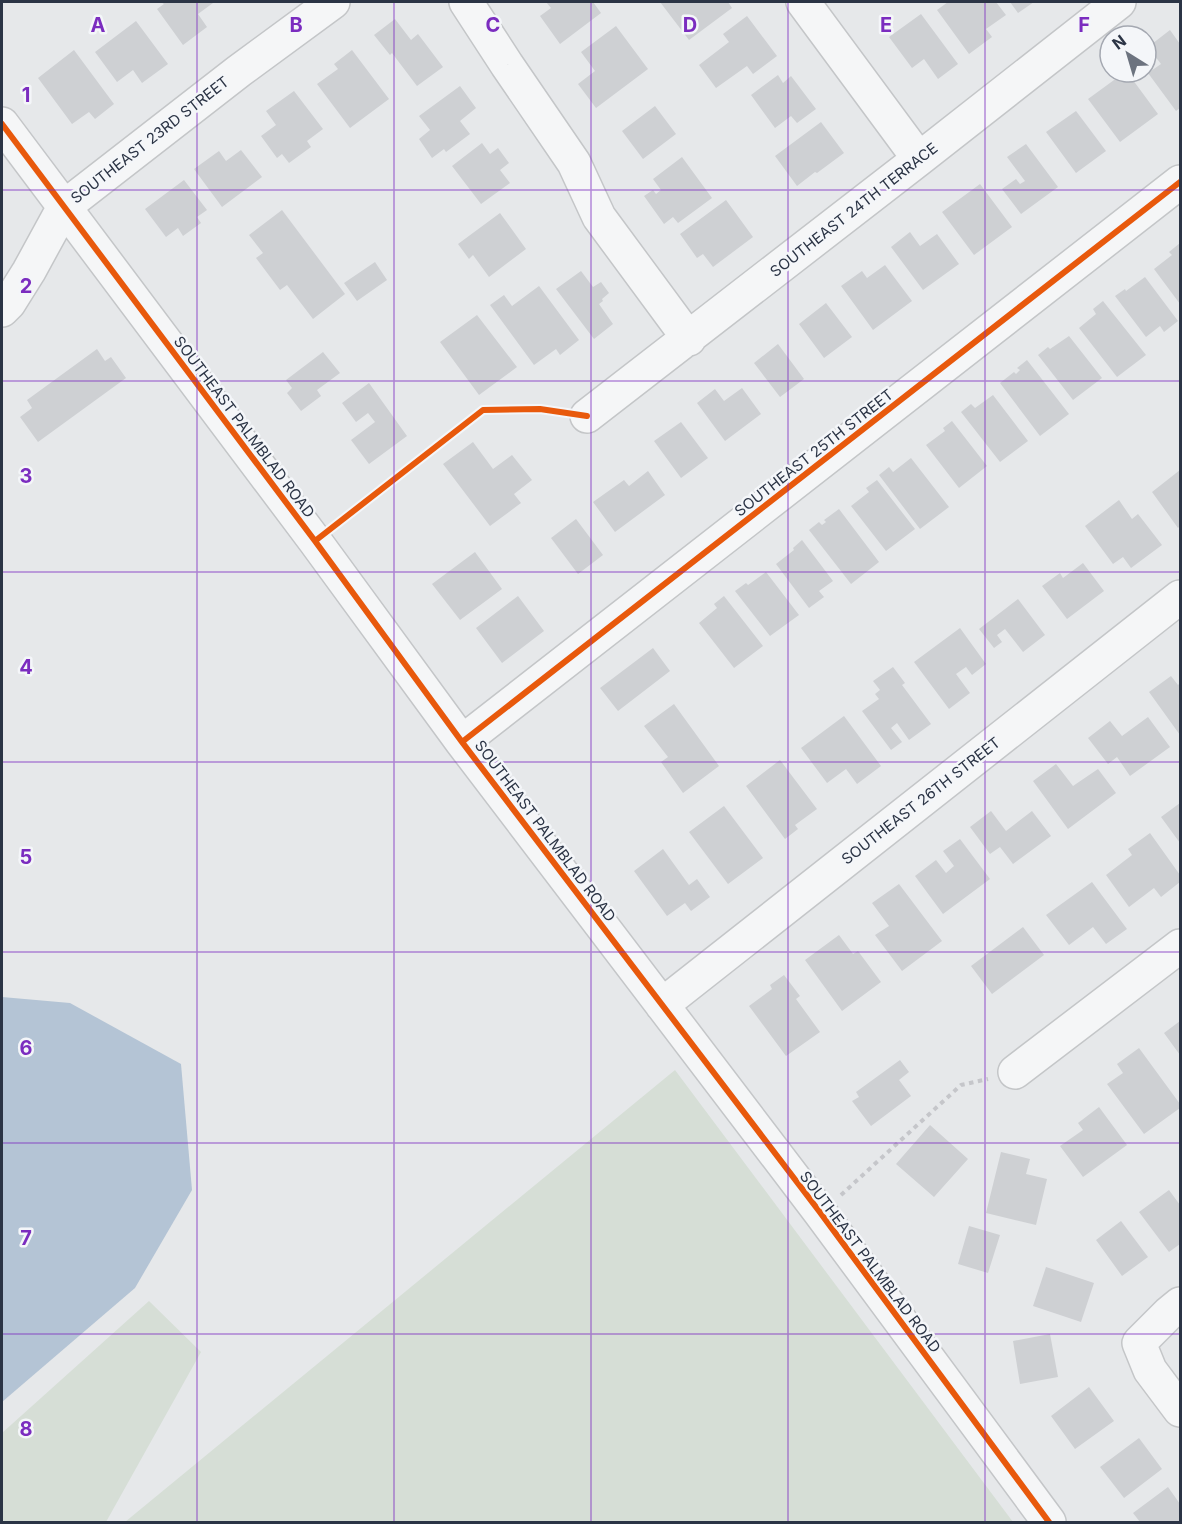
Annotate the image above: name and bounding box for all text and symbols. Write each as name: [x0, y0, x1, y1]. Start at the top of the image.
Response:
text: A: [91, 13, 106, 37]
text: B: [289, 13, 303, 37]
text: C: [486, 13, 500, 37]
text: D: [683, 13, 697, 37]
text: E: [880, 13, 892, 37]
text: F: [1078, 13, 1090, 37]
north arrow: [1098, 24, 1158, 84]
text: N: [1108, 30, 1130, 54]
street label: SOUTHEAST 23RD STREET: [67, 72, 233, 207]
text: 1: [22, 83, 30, 107]
street label: SOUTHEAST 24TH TERRACE: [766, 138, 941, 281]
text: 2: [20, 274, 32, 298]
street label: SOUTHEAST PALMBLAD ROAD: [170, 332, 319, 521]
street label: SOUTHEAST 25TH STREET: [731, 385, 897, 520]
text: 3: [20, 464, 32, 488]
text: 4: [19, 655, 33, 679]
street label: SOUTHEAST 26TH STREET: [838, 733, 1004, 868]
street label: SOUTHEAST PALMBLAD ROAD: [471, 736, 620, 925]
text: 5: [20, 845, 32, 869]
text: 6: [20, 1036, 33, 1060]
street label: SOUTHEAST PALMBLAD ROAD: [796, 1167, 945, 1356]
text: 7: [20, 1226, 32, 1250]
text: 8: [19, 1417, 33, 1441]

